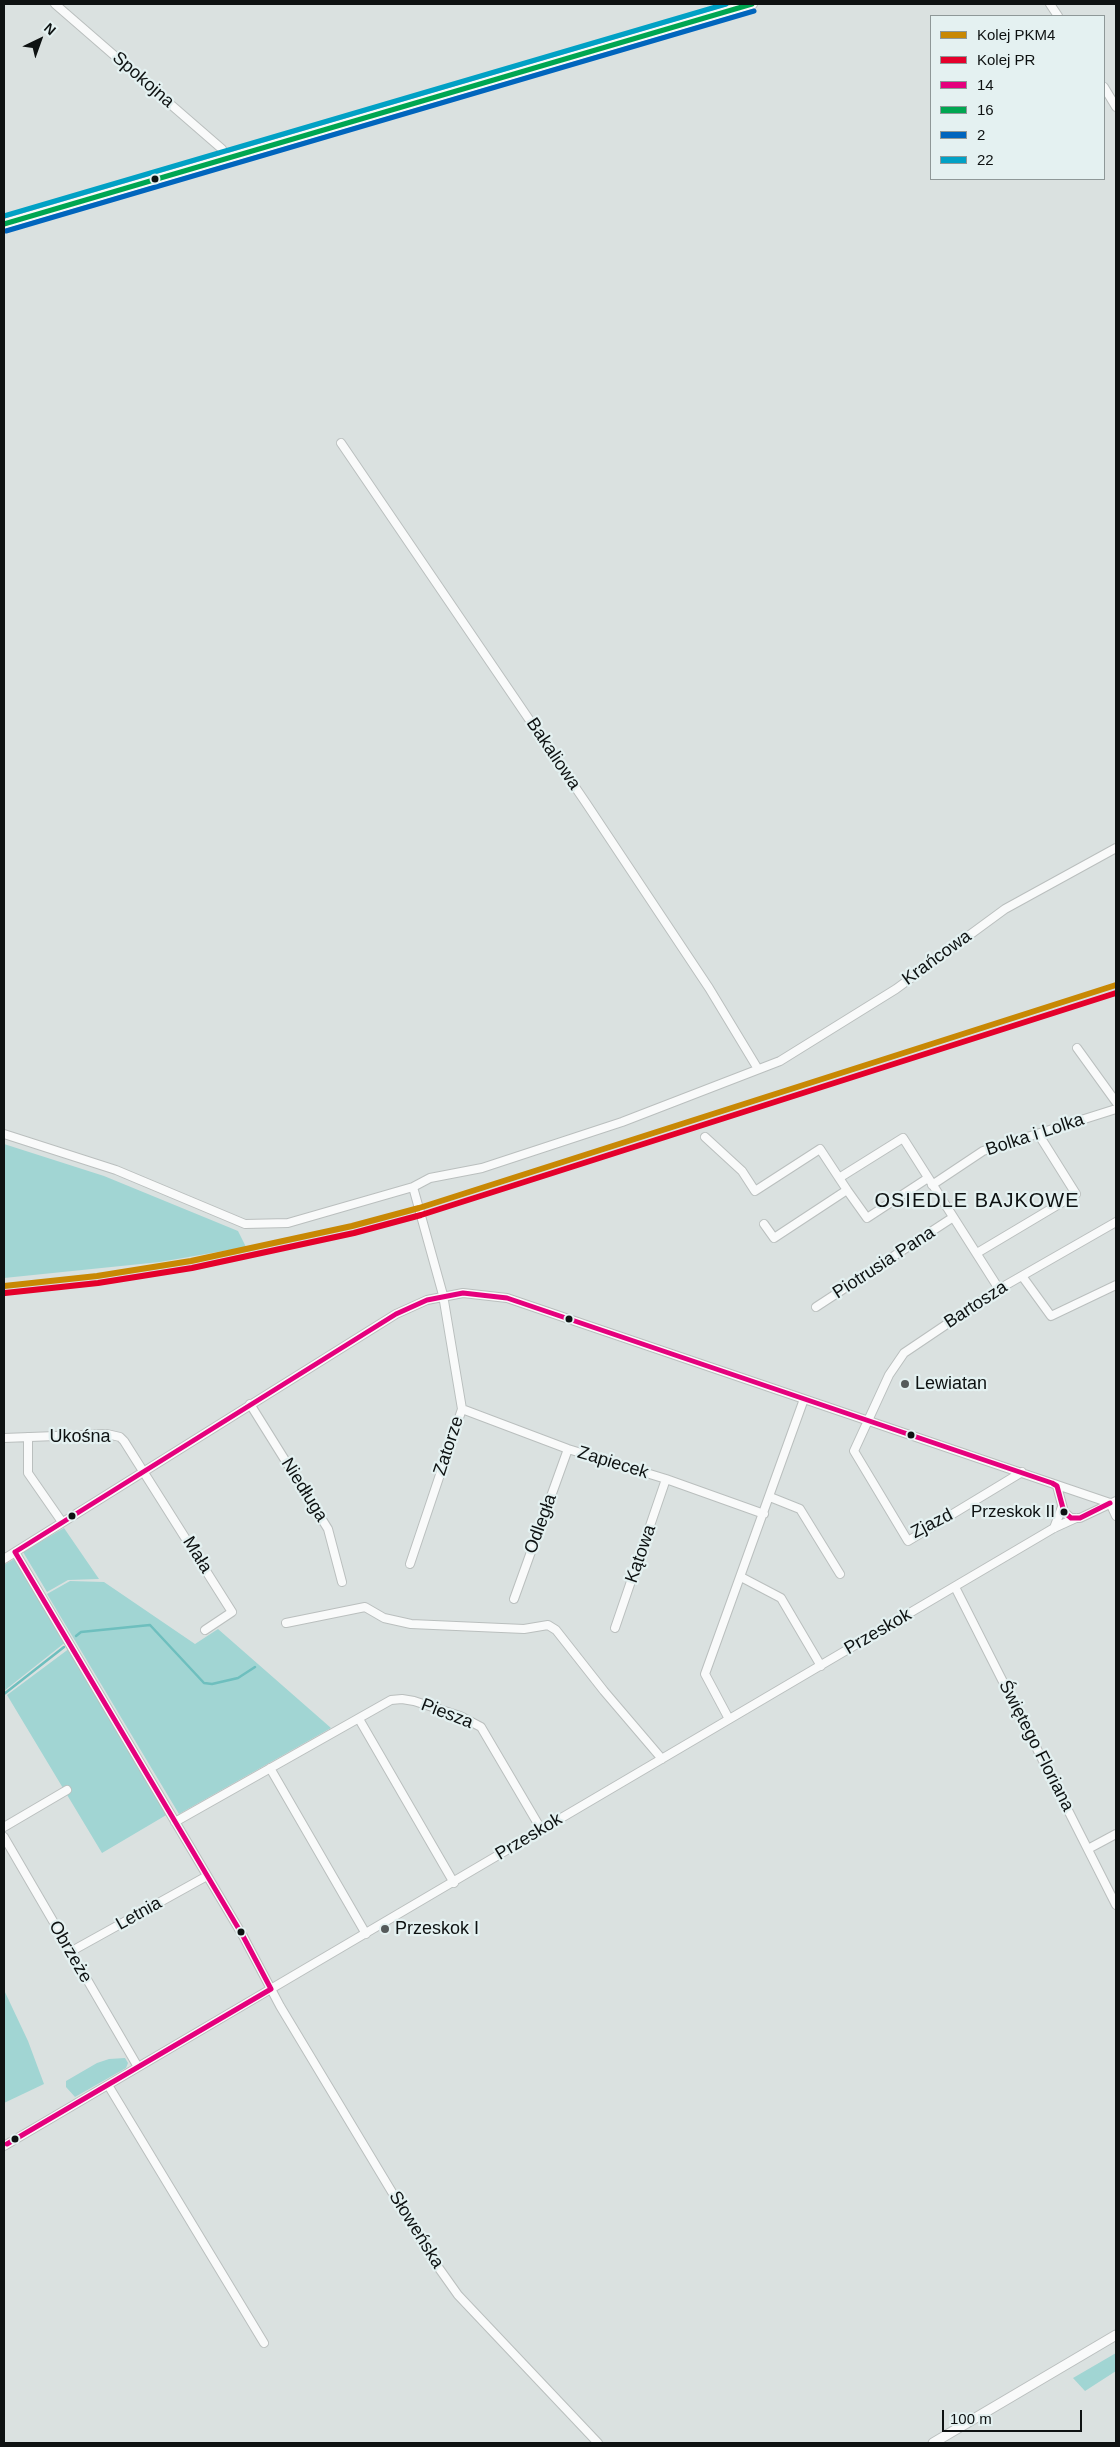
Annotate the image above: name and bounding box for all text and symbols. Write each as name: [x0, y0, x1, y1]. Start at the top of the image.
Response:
north arrow: [15, 15, 65, 65]
legend: [930, 15, 1105, 180]
text: N: [41, 20, 59, 38]
text: Kolej PKM4: [977, 26, 1055, 43]
street label: Spokojna: [108, 47, 178, 113]
text: Kolej PR: [977, 51, 1035, 68]
text: 14: [977, 76, 994, 93]
text: 16: [977, 101, 994, 118]
text: 2: [977, 126, 985, 143]
text: 22: [977, 151, 994, 168]
unlabelled marker: [150, 174, 160, 184]
street label: Bakaliowa: [521, 714, 585, 794]
street label: Krańcowa: [898, 926, 976, 990]
street label: Bolka i Lolka: [983, 1109, 1087, 1161]
district label: OSIEDLE BAJKOWE: [873, 1189, 1081, 1213]
street label: Piotrusia Pana: [829, 1222, 939, 1304]
street label: Bartosza: [940, 1277, 1012, 1333]
unlabelled marker: [564, 1314, 574, 1324]
place label: Lewiatan: [915, 1373, 987, 1395]
marker: Lewiatan: [899, 1378, 911, 1390]
street label: Zatorze: [429, 1414, 469, 1478]
street label: Ukośna: [49, 1426, 111, 1448]
unlabelled marker: [906, 1430, 916, 1440]
street label: Zapiecek: [575, 1442, 651, 1484]
street label: Niedługa: [276, 1454, 332, 1526]
street label: Odległa: [520, 1491, 562, 1557]
place label: Przeskok II: [971, 1502, 1055, 1522]
street label: Zjazd: [907, 1504, 957, 1544]
marker: Przeskok II: [1059, 1507, 1069, 1517]
unlabelled marker: [67, 1511, 77, 1521]
street label: Kątowa: [621, 1522, 661, 1586]
street label: Mała: [178, 1533, 216, 1577]
street label: Przeskok: [841, 1604, 915, 1660]
street label: Świętego Floriana: [994, 1677, 1078, 1815]
street label: Piesza: [418, 1694, 476, 1734]
street label: Przeskok: [492, 1809, 566, 1865]
street label: Letnia: [112, 1893, 166, 1935]
street label: Obrzeże: [44, 1917, 96, 1987]
place label: Przeskok I: [395, 1918, 479, 1940]
marker: Przeskok I: [379, 1923, 391, 1935]
unlabelled marker: [236, 1927, 246, 1937]
unlabelled marker: [10, 2134, 20, 2144]
street label: Słoweńska: [384, 2187, 448, 2273]
scale bar: [945, 2400, 1085, 2432]
text: 100 m: [950, 2410, 992, 2427]

